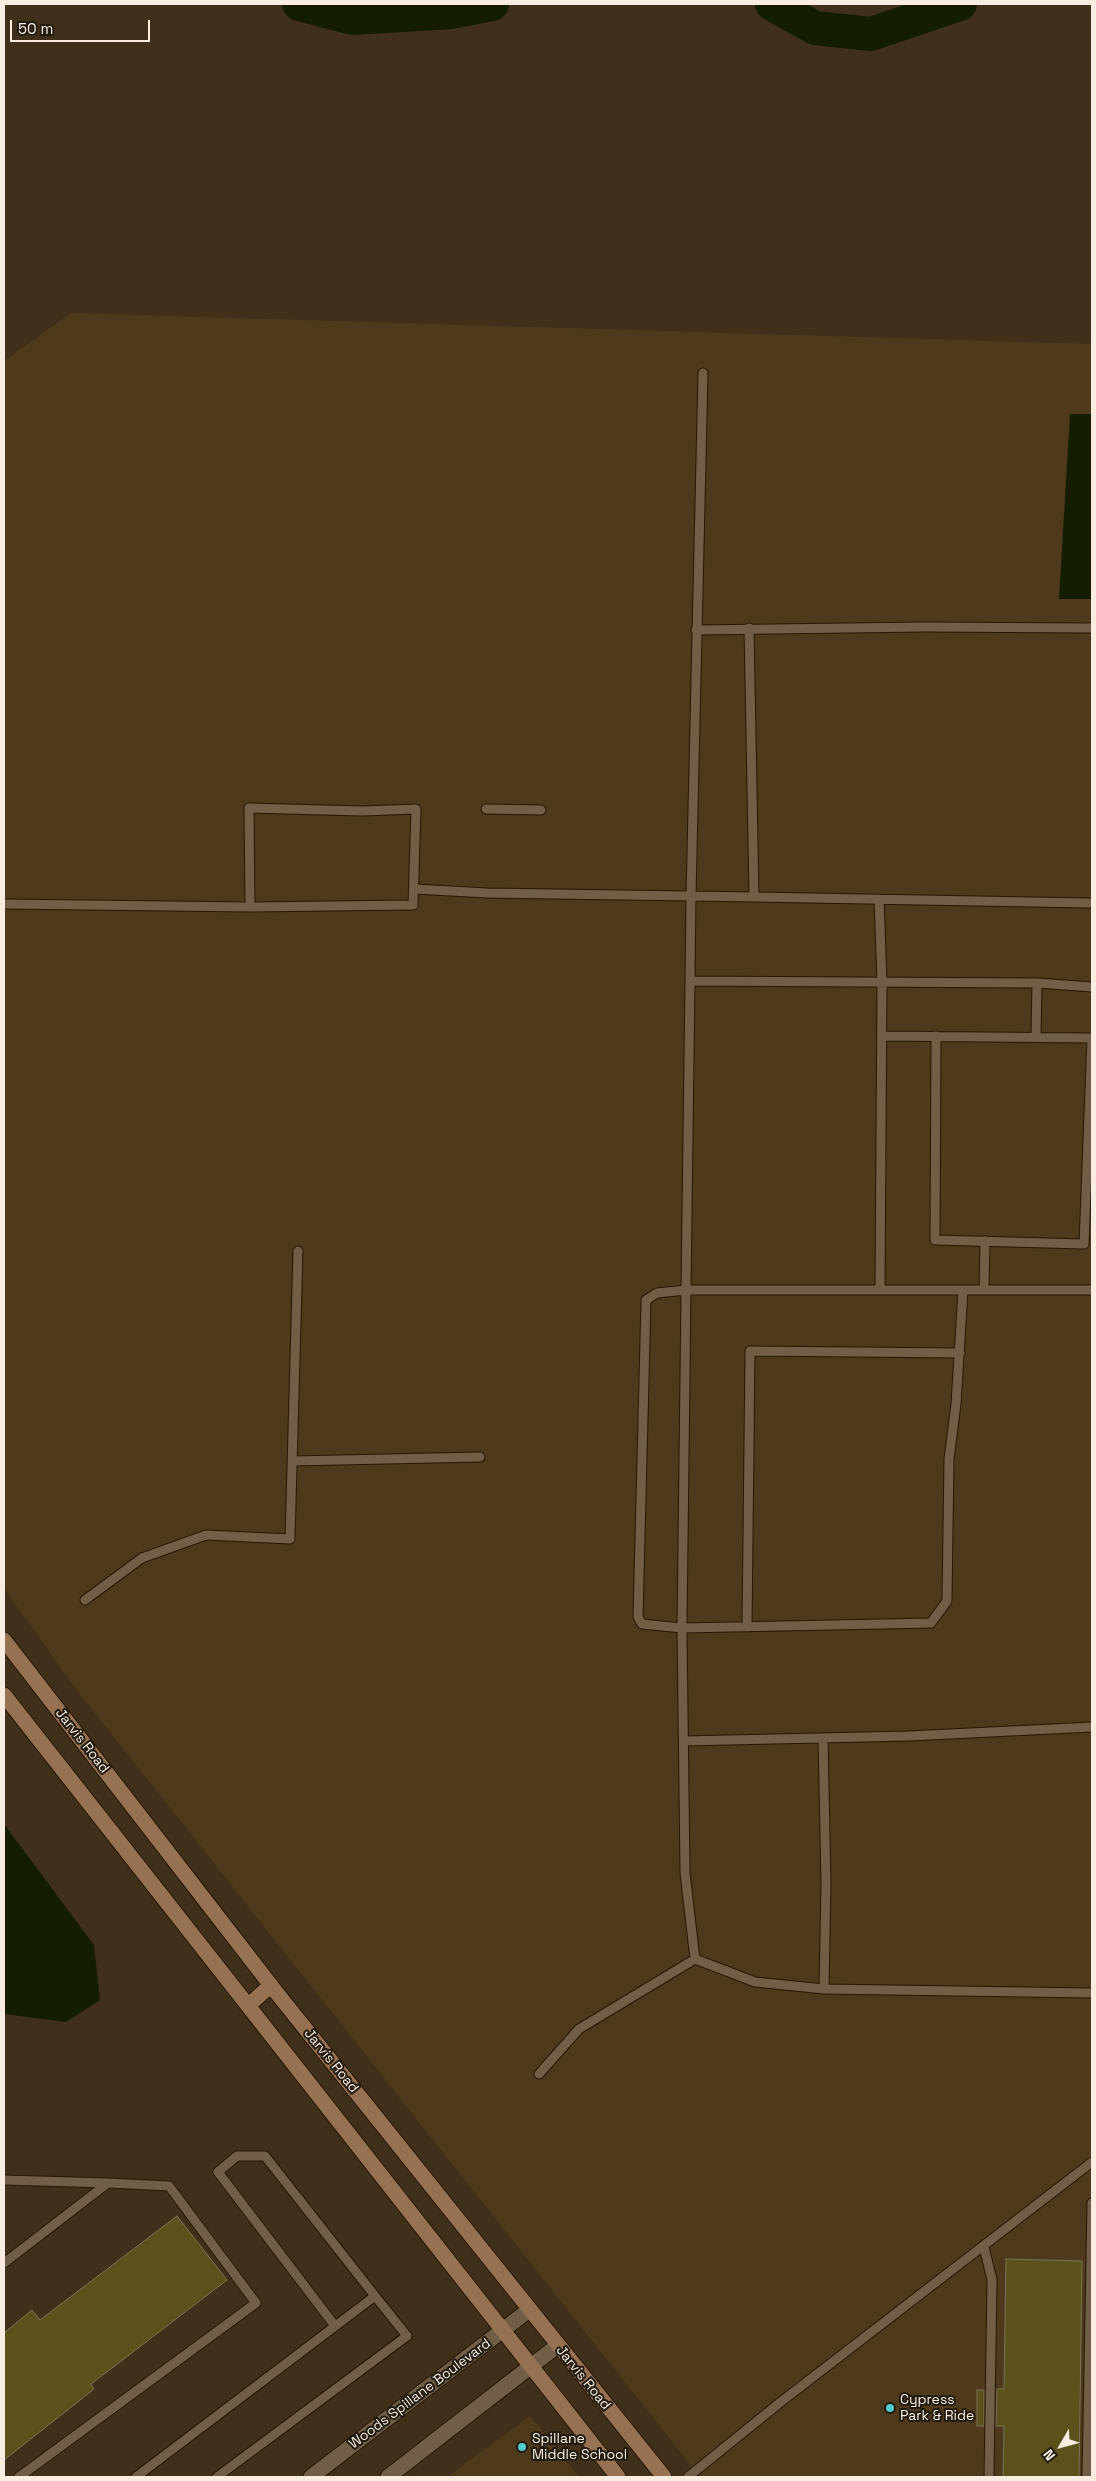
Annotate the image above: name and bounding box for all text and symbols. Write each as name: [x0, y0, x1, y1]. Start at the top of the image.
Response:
scale bar: [12, 10, 152, 42]
text: 50 m: [18, 19, 53, 38]
street label: Jarvis Road: [51, 1705, 113, 1777]
street label: Jarvis Road: [300, 2026, 362, 2096]
street label: Woods Spillane Boulevard: [346, 2335, 494, 2453]
street label: Jarvis Road: [552, 2343, 614, 2413]
place label: Cypress Park & Ride: [900, 2392, 974, 2424]
marker: Cypress Park & Ride: [884, 2402, 896, 2414]
north arrow: [1036, 2421, 1086, 2471]
place label: Spillane Middle School: [532, 2431, 627, 2464]
marker: Spillane Middle School: [516, 2441, 528, 2453]
text: N: [1039, 2446, 1059, 2464]

